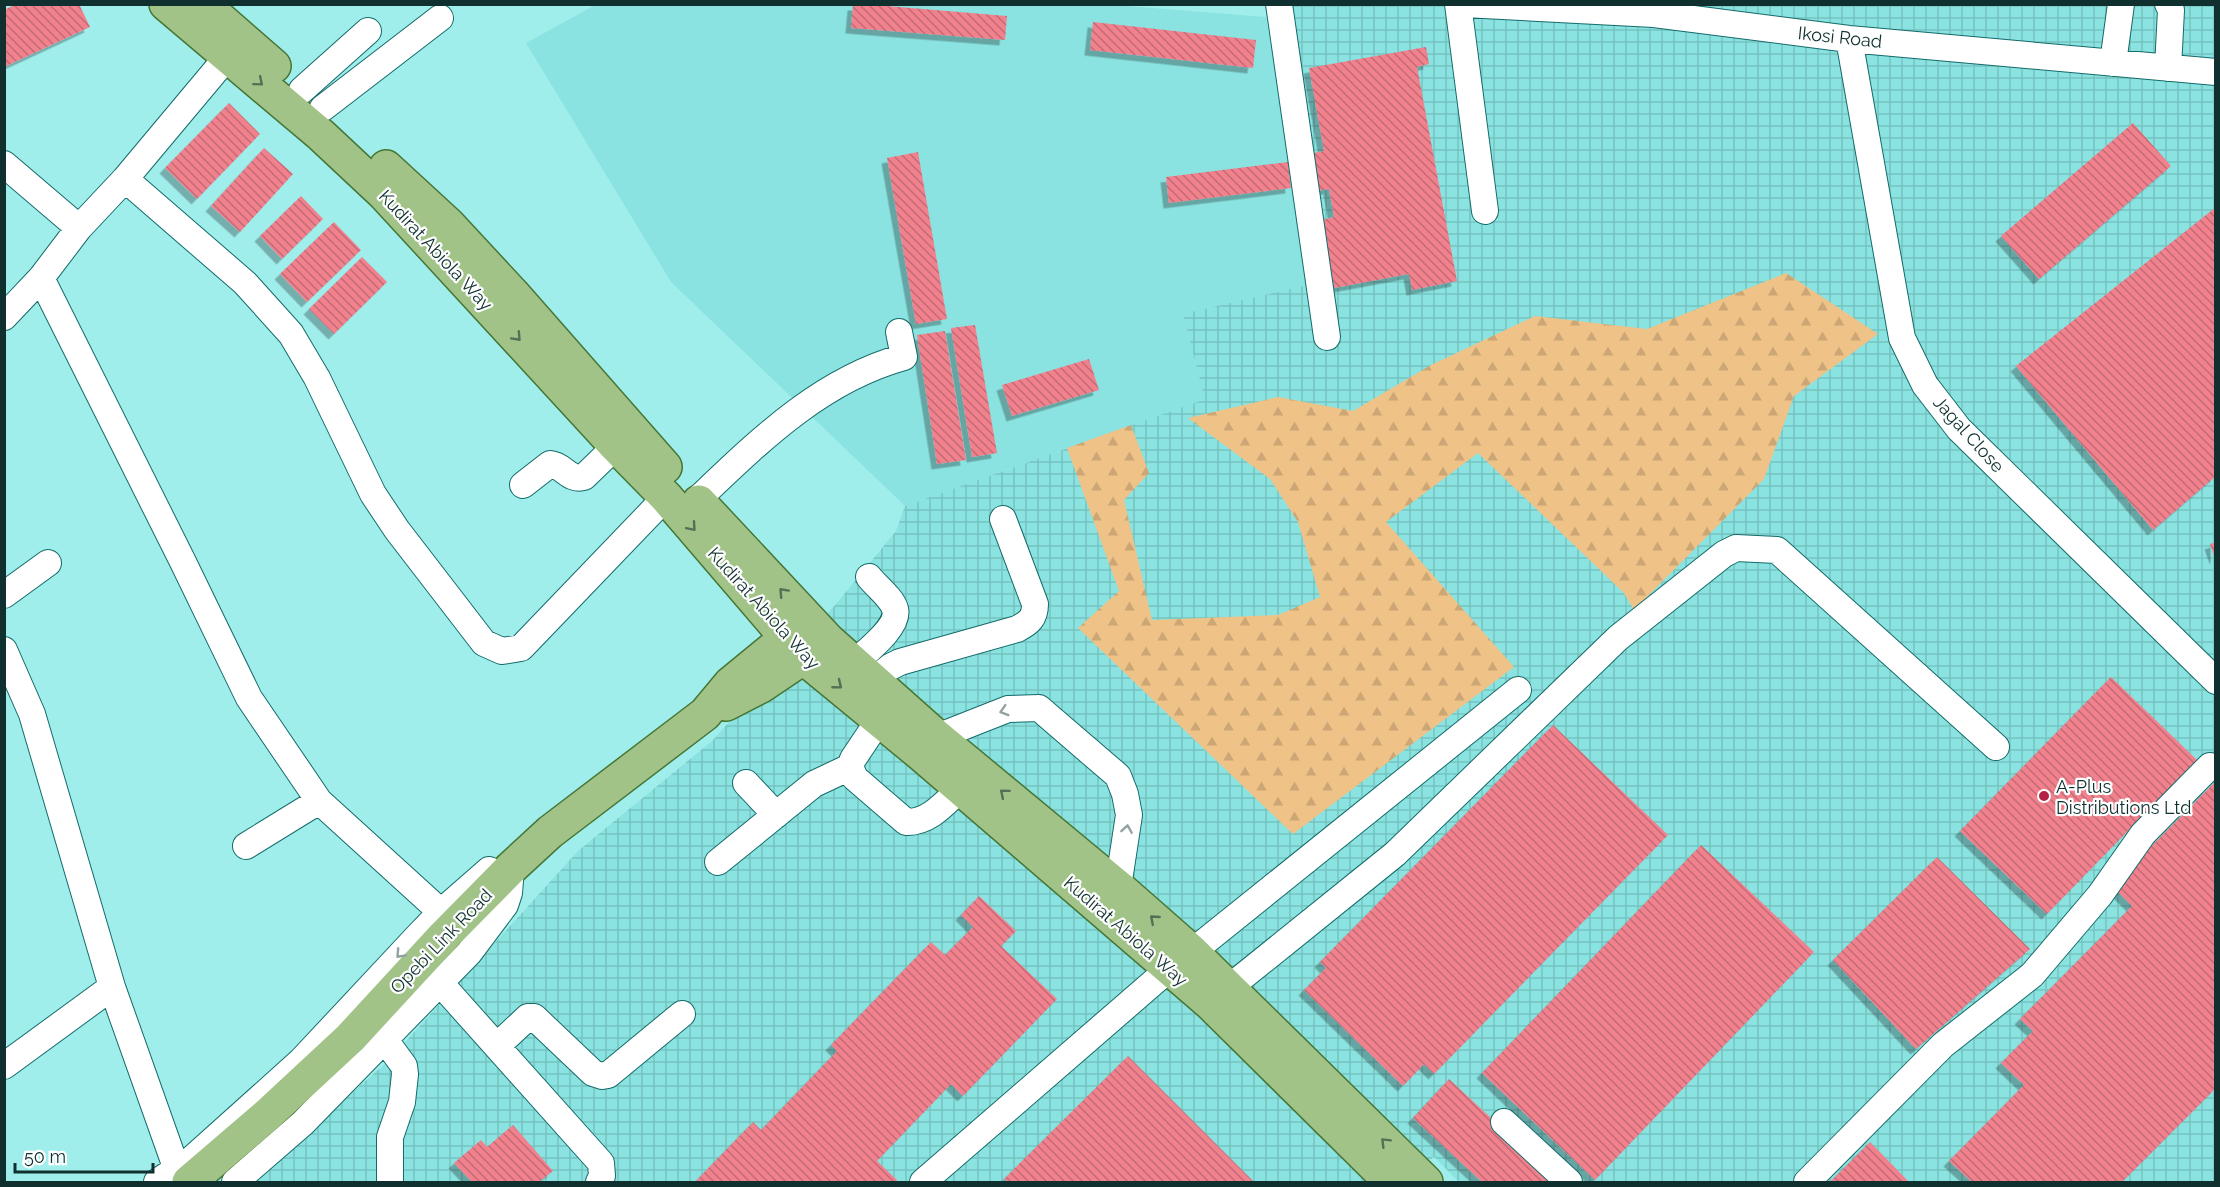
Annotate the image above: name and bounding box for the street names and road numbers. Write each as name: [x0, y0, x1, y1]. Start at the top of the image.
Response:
street label: Ikosi Road: [1797, 22, 1883, 52]
street label: Kudirat Abiola Way: [375, 185, 497, 315]
street label: Jagal Close: [1929, 392, 2009, 477]
street label: Kudirat Abiola Way: [704, 543, 824, 673]
street label: Kudirat Abiola Way: [1060, 872, 1192, 991]
street label: Opebi Link Road: [386, 884, 496, 998]

